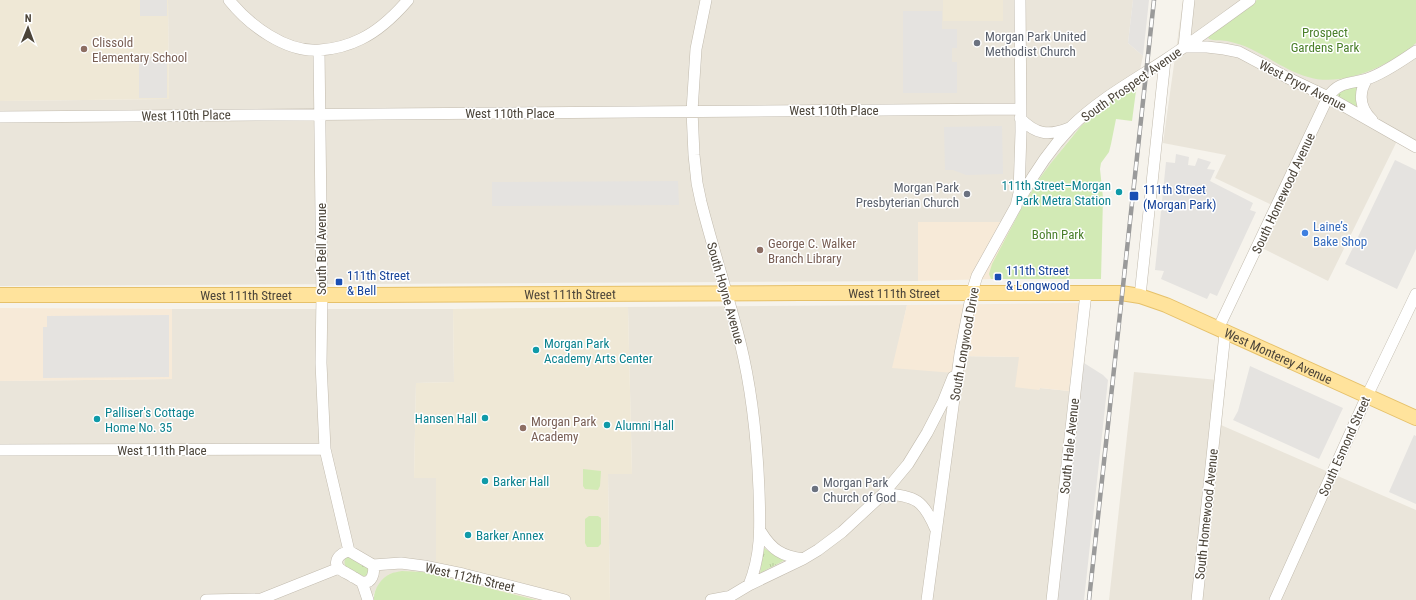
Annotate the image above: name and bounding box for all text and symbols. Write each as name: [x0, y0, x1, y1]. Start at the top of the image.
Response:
north arrow: [8, 8, 48, 48]
text: N: [25, 12, 32, 25]
park label: Prospect Gardens Park: [1291, 25, 1359, 55]
place label: Morgan Park United Methodist Church: [985, 29, 1086, 59]
place label: Clissold Elementary School: [92, 35, 187, 65]
marker: Morgan Park United Methodist Church: [972, 38, 982, 48]
marker: Clissold Elementary School: [79, 44, 89, 54]
street label: South Prospect Avenue: [1078, 44, 1184, 125]
street label: West Pryor Avenue: [1257, 57, 1349, 114]
street label: West 110th Place: [789, 103, 879, 118]
street label: West 110th Place: [465, 106, 555, 121]
street label: West 110th Place: [141, 107, 231, 124]
street label: South Homewood Avenue: [1249, 130, 1318, 256]
place label: 111th Street–Morgan Park Metra Station: [1002, 178, 1111, 208]
place label: Morgan Park Presbyterian Church: [856, 180, 959, 210]
place label: 111th Street (Morgan Park): [1143, 182, 1217, 212]
marker: 111th Street–Morgan Park Metra Station: [1114, 187, 1124, 197]
marker: Morgan Park Presbyterian Church: [962, 189, 972, 199]
marker: 111th Street (Morgan Park): [1128, 190, 1140, 202]
street label: South Bell Avenue: [314, 203, 329, 295]
place label: Laine’s Bake Shop: [1313, 219, 1367, 249]
park label: Bohn Park: [1032, 227, 1084, 242]
marker: Laine’s Bake Shop: [1300, 228, 1310, 238]
place label: George C. Walker Branch Library: [768, 236, 856, 266]
street label: South Hoyne Avenue: [704, 240, 747, 346]
marker: George C. Walker Branch Library: [755, 245, 765, 255]
place label: 111th Street & Longwood: [1006, 263, 1069, 293]
place label: 111th Street & Bell: [347, 268, 410, 298]
marker: 111th Street & Longwood: [993, 272, 1003, 282]
marker: 111th Street & Bell: [334, 277, 344, 287]
street label: West 111th Street: [848, 286, 940, 301]
street label: South Longwood Drive: [947, 286, 982, 402]
street label: West 111th Street: [524, 287, 616, 302]
street label: West 111th Street: [200, 288, 292, 303]
street label: West Monterey Avenue: [1222, 325, 1334, 387]
place label: Morgan Park Academy Arts Center: [544, 336, 653, 366]
marker: Morgan Park Academy Arts Center: [531, 345, 541, 355]
street label: South Esmond Street: [1316, 394, 1373, 498]
street label: South Hale Avenue: [1057, 397, 1082, 495]
place label: Palliser's Cottage Home No. 35: [105, 405, 194, 435]
place label: Hansen Hall: [415, 411, 477, 426]
marker: Hansen Hall: [480, 413, 490, 423]
marker: Palliser's Cottage Home No. 35: [92, 414, 102, 424]
place label: Morgan Park Academy: [531, 414, 596, 444]
place label: Alumni Hall: [615, 418, 674, 433]
marker: Alumni Hall: [602, 420, 612, 430]
marker: Morgan Park Academy: [518, 423, 528, 433]
street label: West 111th Place: [117, 443, 207, 458]
street label: South Homewood Avenue: [1192, 448, 1221, 580]
place label: Barker Hall: [493, 474, 549, 489]
place label: Morgan Park Church of God: [823, 475, 896, 505]
marker: Barker Hall: [480, 476, 490, 486]
marker: Morgan Park Church of God: [810, 484, 820, 494]
place label: Barker Annex: [476, 528, 544, 543]
marker: Barker Annex: [463, 530, 473, 540]
street label: West 112th Street: [424, 560, 516, 595]

